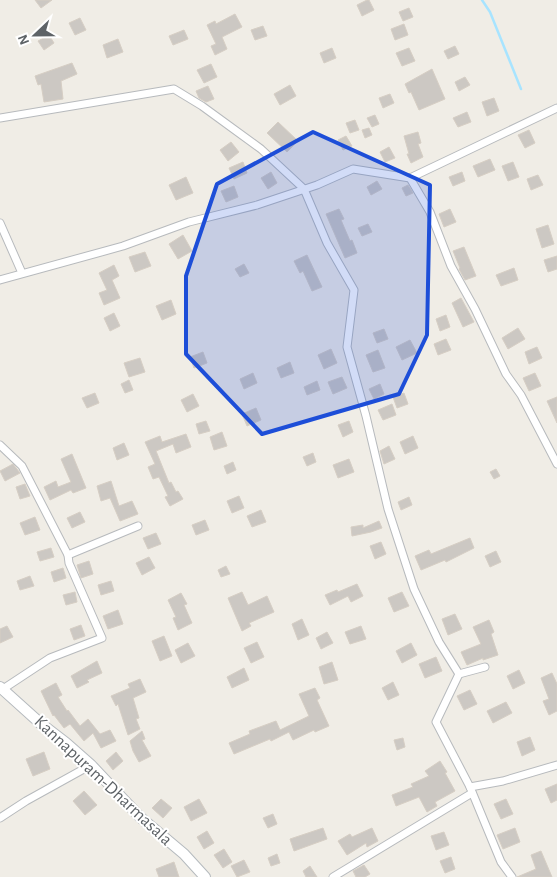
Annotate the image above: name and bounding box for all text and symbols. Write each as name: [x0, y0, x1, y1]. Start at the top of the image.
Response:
north arrow: [10, 10, 60, 60]
text: N: [16, 32, 32, 47]
street label: Kannapuram-Dharmasala: [31, 713, 175, 849]

